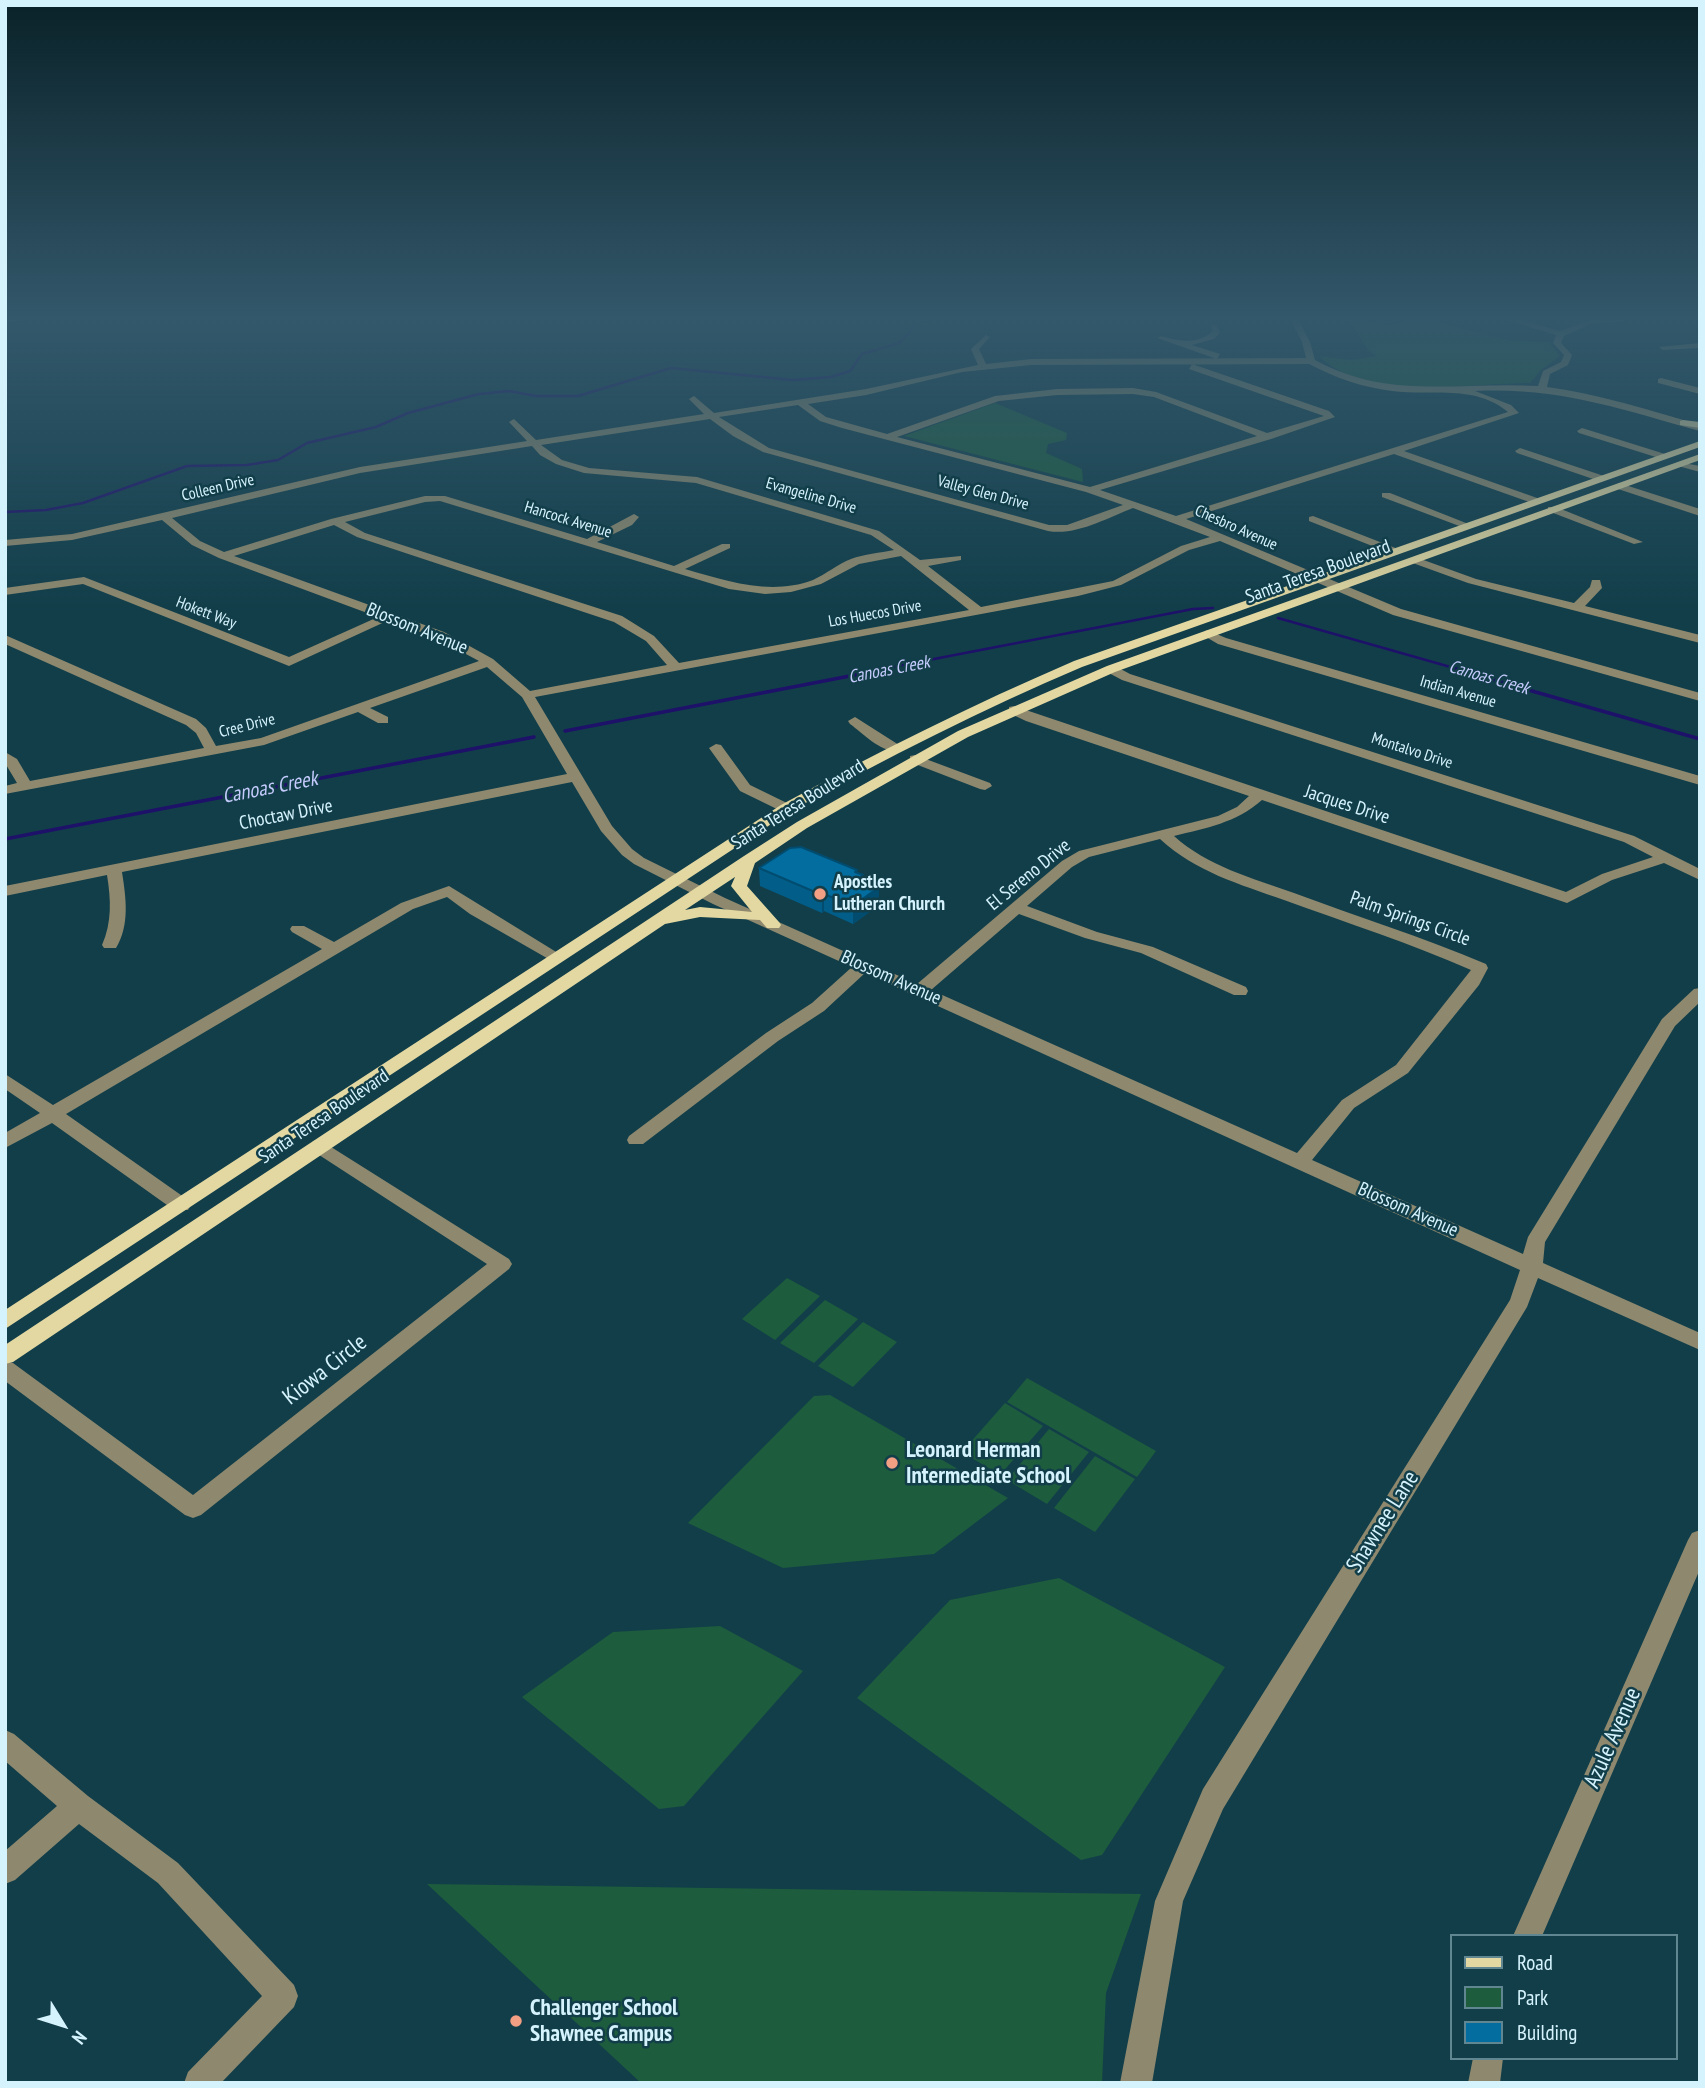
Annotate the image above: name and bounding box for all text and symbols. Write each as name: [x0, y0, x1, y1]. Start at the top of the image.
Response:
street label: Colleen Drive: [180, 470, 256, 506]
street label: Valley Glen Drive: [935, 472, 1031, 514]
street label: Evangeline Drive: [764, 474, 858, 518]
street label: Hancock Avenue: [522, 498, 614, 542]
street label: Chesbro Avenue: [1192, 501, 1280, 555]
street label: Santa Teresa Boulevard: [1243, 535, 1393, 609]
street label: Hokett Way: [173, 593, 239, 633]
street label: Los Huecos Drive: [827, 596, 923, 632]
street label: Blossom Avenue: [363, 598, 471, 660]
water label: Canoas Creek: [846, 652, 932, 688]
water label: Canoas Creek: [1446, 656, 1532, 700]
street label: Indian Avenue: [1418, 672, 1498, 712]
street label: Cree Drive: [217, 710, 277, 742]
street label: Montalvo Drive: [1369, 729, 1455, 773]
street label: Santa Teresa Boulevard: [727, 755, 869, 855]
water label: Canoas Creek: [220, 766, 320, 810]
street label: Jacques Drive: [1302, 781, 1392, 829]
street label: Choctaw Drive: [237, 795, 335, 835]
street label: El Sereno Drive: [983, 834, 1075, 916]
place label: Apostles Lutheran Church: [834, 872, 945, 916]
marker: Apostles Lutheran Church: [812, 886, 828, 902]
street label: Palm Springs Circle: [1347, 887, 1473, 951]
street label: Blossom Avenue: [837, 946, 945, 1010]
street label: Santa Teresa Boulevard: [255, 1065, 393, 1169]
street label: Blossom Avenue: [1354, 1178, 1462, 1242]
street label: Kiowa Circle: [278, 1329, 372, 1411]
place label: Leonard Herman Intermediate School: [906, 1436, 1071, 1490]
marker: Leonard Herman Intermediate School: [884, 1455, 900, 1471]
street label: Shawnee Lane: [1341, 1466, 1425, 1578]
street label: Azule Avenue: [1579, 1684, 1647, 1792]
legend: [1450, 1934, 1677, 2060]
text: Road: [1517, 1949, 1553, 1976]
text: Park: [1517, 1984, 1548, 2011]
north arrow: [28, 1990, 98, 2060]
place label: Challenger School Shawnee Campus: [530, 1994, 678, 2048]
marker: Challenger School Shawnee Campus: [508, 2013, 524, 2029]
text: Building: [1517, 2019, 1577, 2046]
text: N: [67, 2026, 92, 2049]

